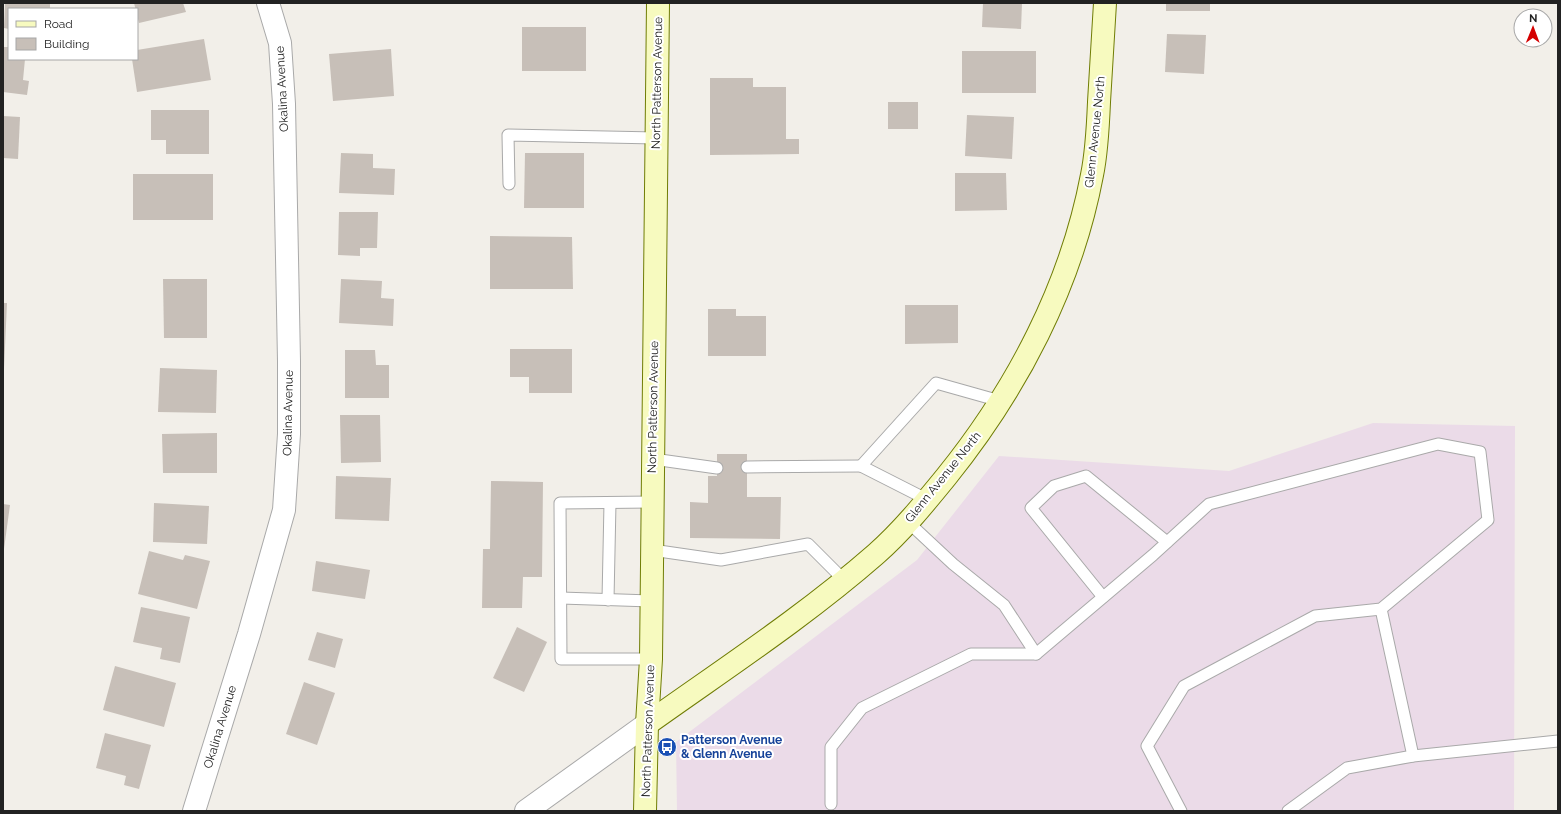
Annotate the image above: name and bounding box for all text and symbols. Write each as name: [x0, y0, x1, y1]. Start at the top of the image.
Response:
legend: [8, 8, 138, 60]
north arrow: [1513, 8, 1553, 48]
text: N: [1529, 12, 1537, 25]
text: Road: [44, 17, 73, 31]
street label: North Patterson Avenue: [649, 17, 665, 149]
text: Building: [44, 37, 90, 51]
street label: Okalina Avenue: [273, 46, 291, 132]
street label: Glenn Avenue North: [1082, 75, 1108, 189]
street label: North Patterson Avenue: [645, 341, 661, 473]
street label: Okalina Avenue: [280, 370, 296, 456]
street label: Glenn Avenue North: [902, 429, 984, 525]
street label: North Patterson Avenue: [639, 665, 657, 797]
street label: Okalina Avenue: [201, 684, 239, 770]
place label: Patterson Avenue & Glenn Avenue: [681, 733, 782, 761]
bus stop icon: Patterson Avenue & Glenn Avenue: [656, 736, 678, 758]

